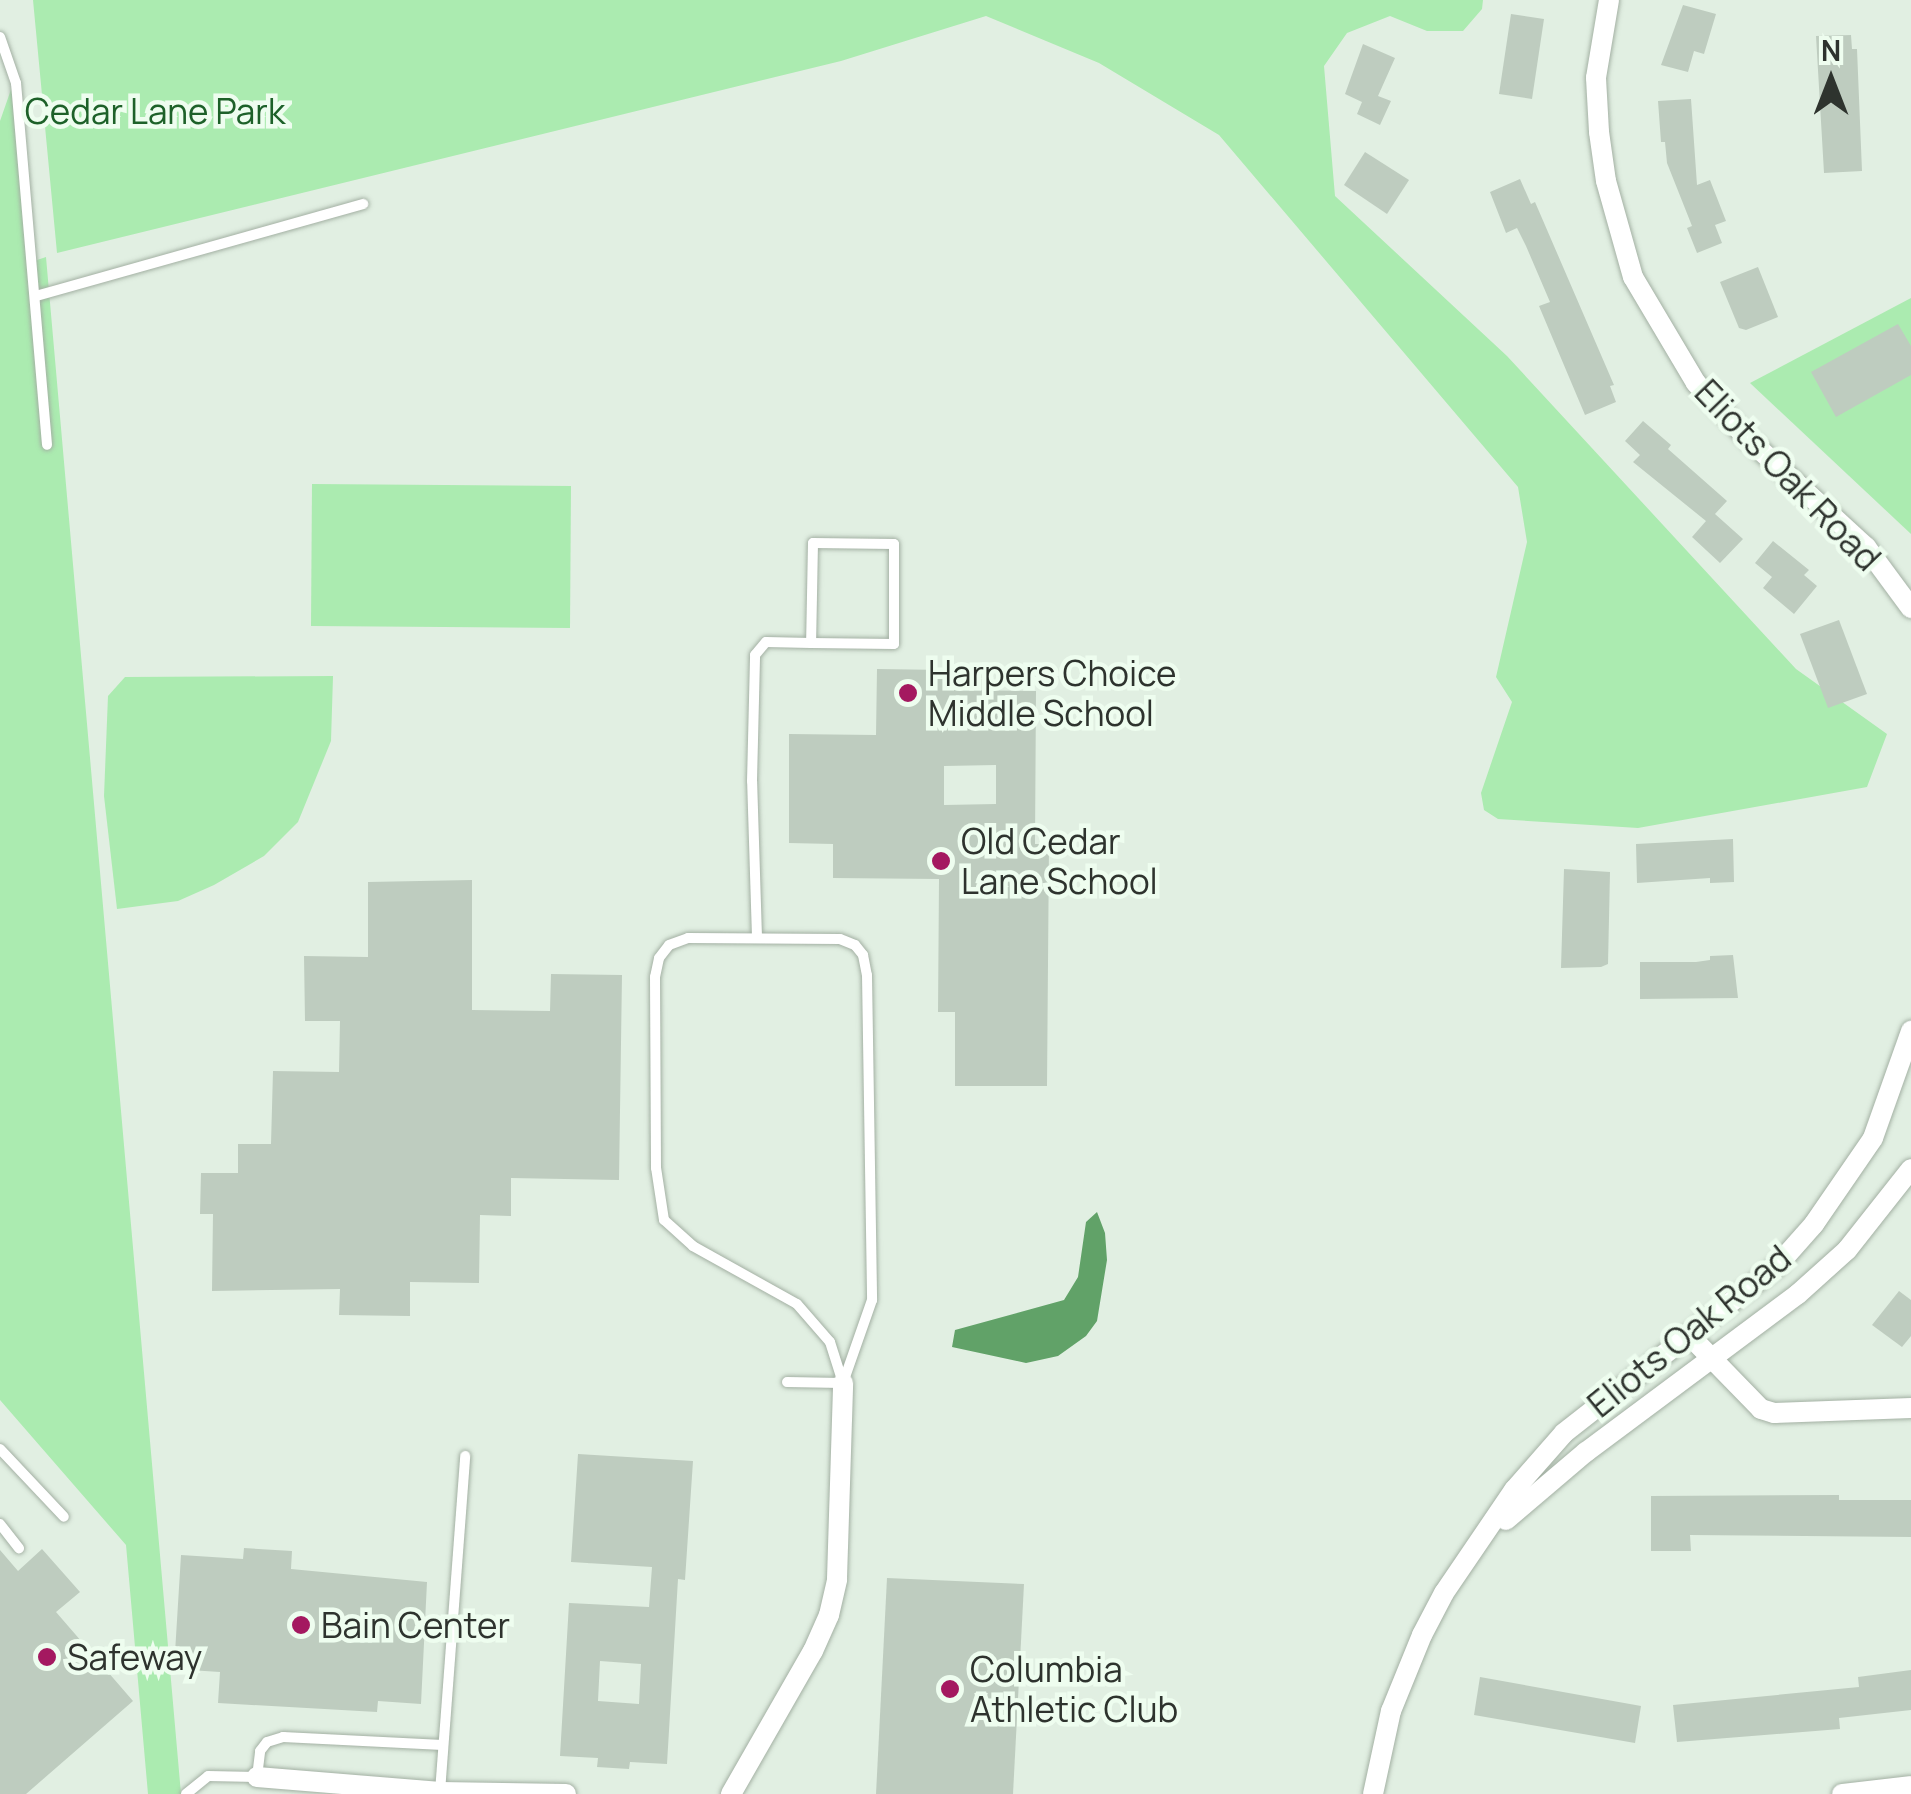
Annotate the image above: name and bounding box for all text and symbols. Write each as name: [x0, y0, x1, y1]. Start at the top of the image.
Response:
north arrow: [1781, 30, 1881, 130]
text: N: [1821, 31, 1841, 69]
park label: Cedar Lane Park: [25, 90, 285, 132]
street label: Eliots Oak Road: [1687, 371, 1889, 579]
place label: Harpers Choice Middle School: [928, 652, 1176, 734]
marker: Harpers Choice Middle School: [897, 682, 919, 704]
place label: Old Cedar Lane School: [961, 820, 1158, 902]
marker: Old Cedar Lane School: [930, 850, 952, 872]
street label: Eliots Oak Road: [1579, 1236, 1799, 1426]
place label: Bain Center: [321, 1604, 510, 1646]
marker: Bain Center: [290, 1614, 312, 1636]
place label: Safeway: [67, 1636, 202, 1678]
marker: Safeway: [36, 1646, 58, 1668]
place label: Columbia Athletic Club: [970, 1648, 1178, 1730]
marker: Columbia Athletic Club: [939, 1678, 961, 1700]

